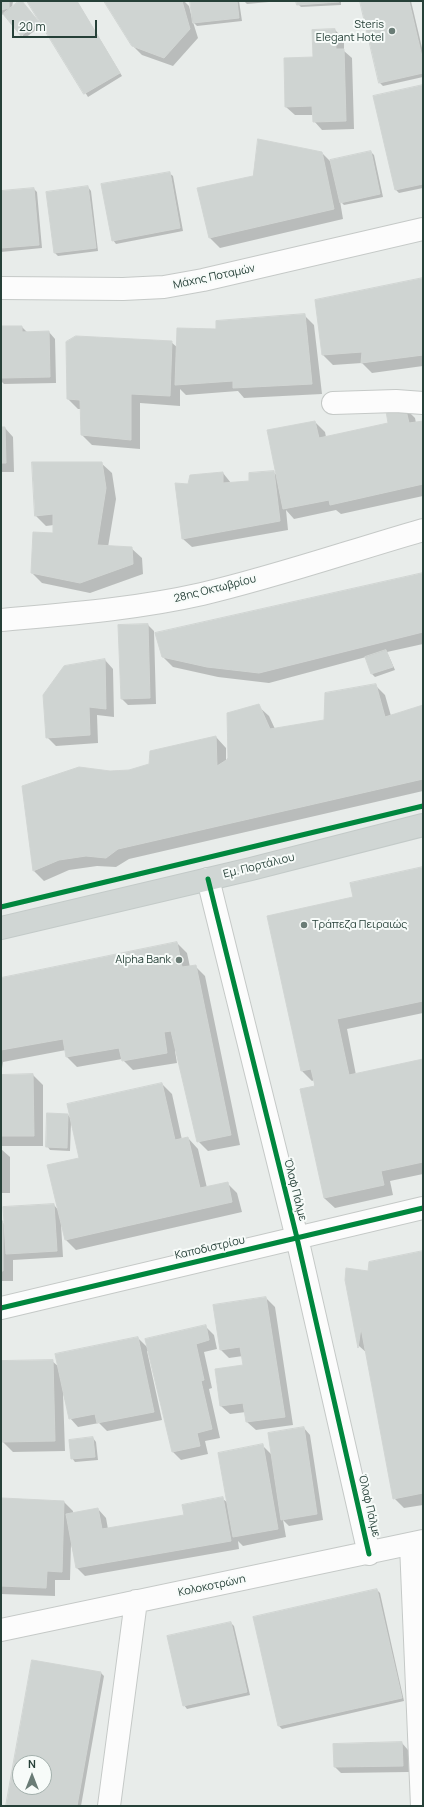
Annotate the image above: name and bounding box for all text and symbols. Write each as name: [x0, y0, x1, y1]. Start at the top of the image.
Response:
scale bar: [14, 12, 99, 38]
text: 20 m: [19, 18, 46, 35]
place label: Steris Elegant Hotel: [316, 18, 384, 44]
marker: Steris Elegant Hotel: [387, 26, 397, 36]
street label: Μάχης Ποταμών: [172, 262, 256, 292]
street label: 28ης Οκτωβρίου: [173, 572, 257, 606]
street label: Εμ. Πορτάλιου: [222, 851, 296, 881]
place label: Τράπεζα Πειραιώς: [312, 918, 407, 932]
marker: Τράπεζα Πειραιώς: [299, 920, 309, 930]
place label: Alpha Bank: [115, 953, 171, 967]
marker: Alpha Bank: [174, 955, 184, 965]
street label: Όλαφ Πάλμε: [281, 1157, 309, 1223]
street label: Καποδιστρίου: [174, 1234, 246, 1262]
street label: Όλαφ Πάλμε: [355, 1473, 383, 1539]
street label: Κολοκοτρώνη: [177, 1572, 247, 1600]
north arrow: [12, 1755, 52, 1795]
text: N: [28, 1756, 36, 1771]

